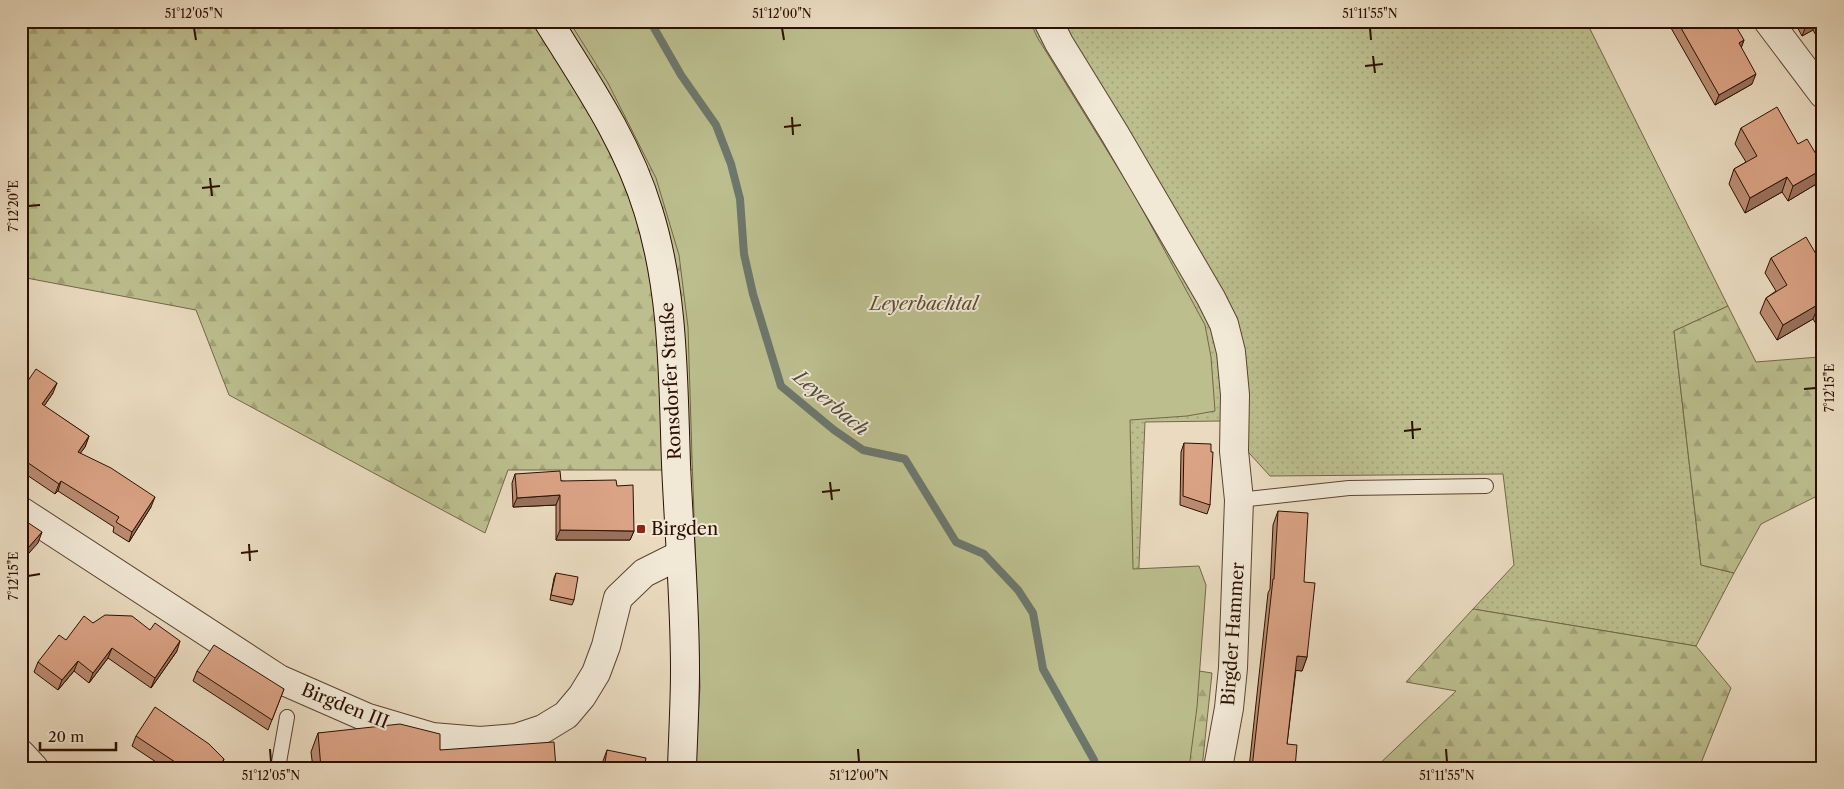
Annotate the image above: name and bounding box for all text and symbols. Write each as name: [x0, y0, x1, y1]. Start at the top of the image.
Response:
text: 51°12'05"N: [165, 6, 223, 21]
text: 51°12'00"N: [752, 6, 812, 21]
text: 51°11'55"N: [1342, 6, 1398, 21]
text: 7°12'20"E: [6, 180, 21, 232]
park label: Leyerbachtal: [868, 293, 980, 315]
street label: Ronsdorfer Straße: [656, 302, 686, 460]
water label: Leyerbach: [787, 364, 873, 441]
text: 7°12'15"E: [1822, 364, 1837, 412]
place label: Birgden: [651, 518, 718, 540]
marker: Birgden: [635, 523, 647, 535]
text: 7°12'15"E: [6, 552, 21, 600]
street label: Birgder Hammer: [1217, 561, 1249, 707]
street label: Birgden III: [298, 679, 392, 733]
scale bar: [40, 719, 116, 751]
text: 20 m: [48, 727, 84, 746]
text: 51°12'05"N: [242, 768, 300, 783]
text: 51°12'00"N: [829, 768, 889, 783]
text: 51°11'55"N: [1419, 768, 1475, 783]

